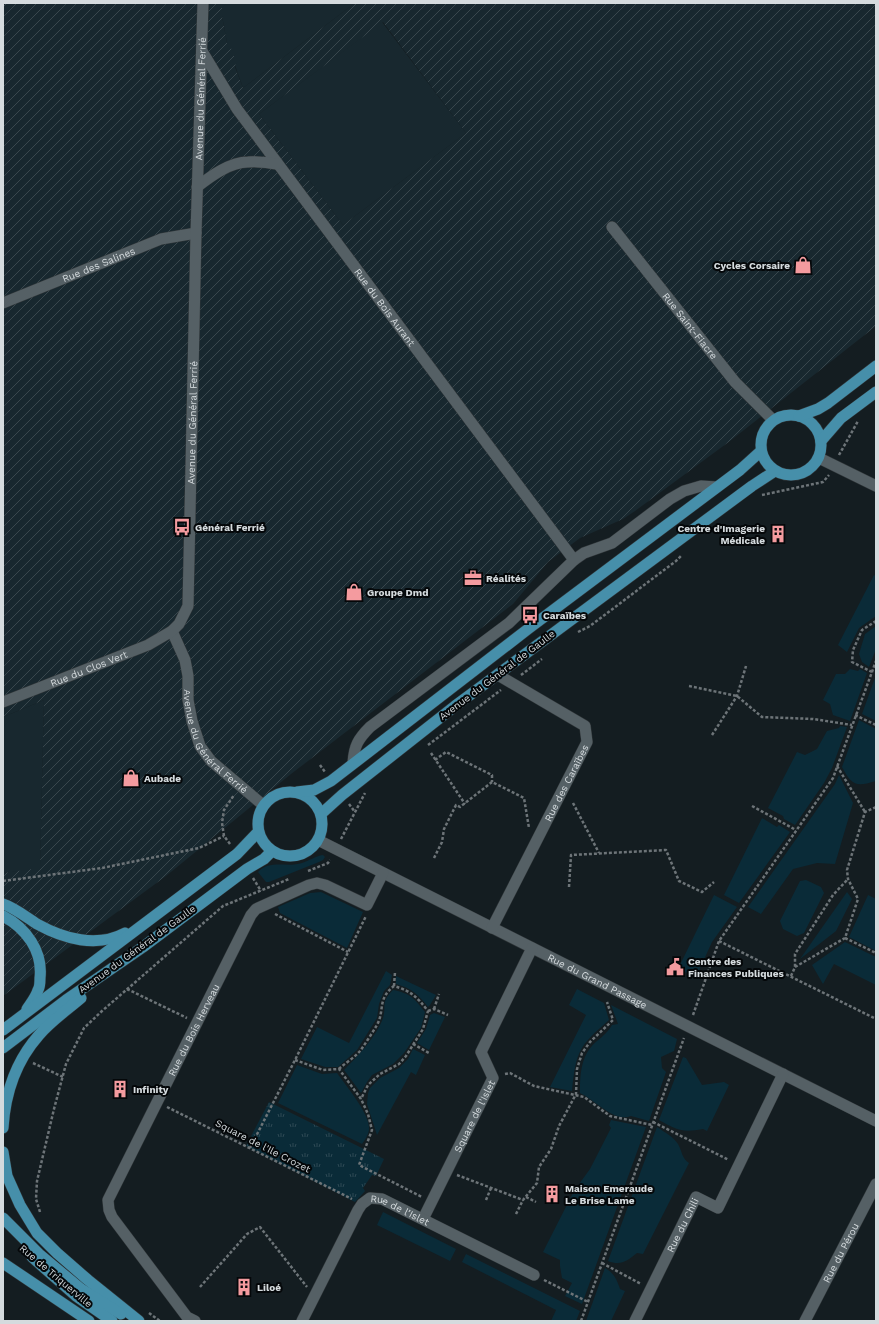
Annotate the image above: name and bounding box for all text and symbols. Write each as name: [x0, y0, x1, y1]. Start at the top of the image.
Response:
street label: Avenue du Général Ferrié: [193, 37, 207, 161]
street label: Rue des Salines: [60, 245, 137, 284]
shop icon: Cycles Corsaire: [793, 255, 813, 275]
place label: Cycles Corsaire: [714, 260, 790, 271]
street label: Rue du Bois Aurant: [352, 266, 418, 349]
street label: Rue Saint-Fiacre: [661, 290, 720, 361]
street label: Avenue du Général Ferrié: [185, 361, 199, 484]
bus stop icon: Général Ferrié: [172, 517, 192, 537]
place label: Général Ferrié: [195, 522, 265, 533]
place label: Centre d'Imagerie Médicale: [677, 523, 765, 546]
building icon: Centre d'Imagerie Médicale: [768, 524, 788, 544]
office icon: Réalités: [463, 568, 483, 588]
place label: Réalités: [486, 573, 527, 584]
shop icon: Groupe Dmd: [344, 582, 364, 602]
place label: Groupe Dmd: [367, 587, 428, 598]
bus stop icon: Caraïbes: [520, 605, 540, 625]
place label: Caraïbes: [543, 610, 587, 621]
street label: Avenue du Général de Gaulle: [437, 628, 557, 722]
street label: Rue du Clos Vert: [49, 648, 129, 688]
street label: Avenue du Général Ferrié: [183, 689, 250, 795]
street label: Rue des Caraïbes: [542, 743, 590, 823]
shop icon: Aubade: [121, 768, 141, 788]
place label: Aubade: [144, 773, 181, 784]
street label: Avenue du Général de Gaulle: [76, 903, 198, 995]
street label: Rue du Grand Passage: [546, 951, 649, 1010]
place label: Centre des Finances Publiques: [688, 956, 784, 979]
public building icon: Centre des Finances Publiques: [665, 957, 685, 977]
street label: Rue du Bois Herveau: [166, 982, 221, 1078]
street label: Square de l'Islet: [452, 1077, 497, 1154]
building icon: Infinity: [110, 1079, 130, 1099]
place label: Infinity: [133, 1084, 169, 1095]
street label: Square de l'Ile Crozet: [214, 1117, 313, 1175]
place label: Maison Emeraude Le Brise Lame: [565, 1183, 653, 1206]
building icon: Maison Emeraude Le Brise Lame: [542, 1184, 562, 1204]
street label: Rue de l’Islet: [370, 1193, 432, 1228]
street label: Rue du Chili: [664, 1196, 700, 1254]
street label: Rue du Pérou: [820, 1221, 860, 1284]
street label: Rue de Triquerville: [18, 1242, 95, 1310]
building icon: Liloé: [234, 1277, 254, 1297]
place label: Liloé: [257, 1282, 281, 1293]

